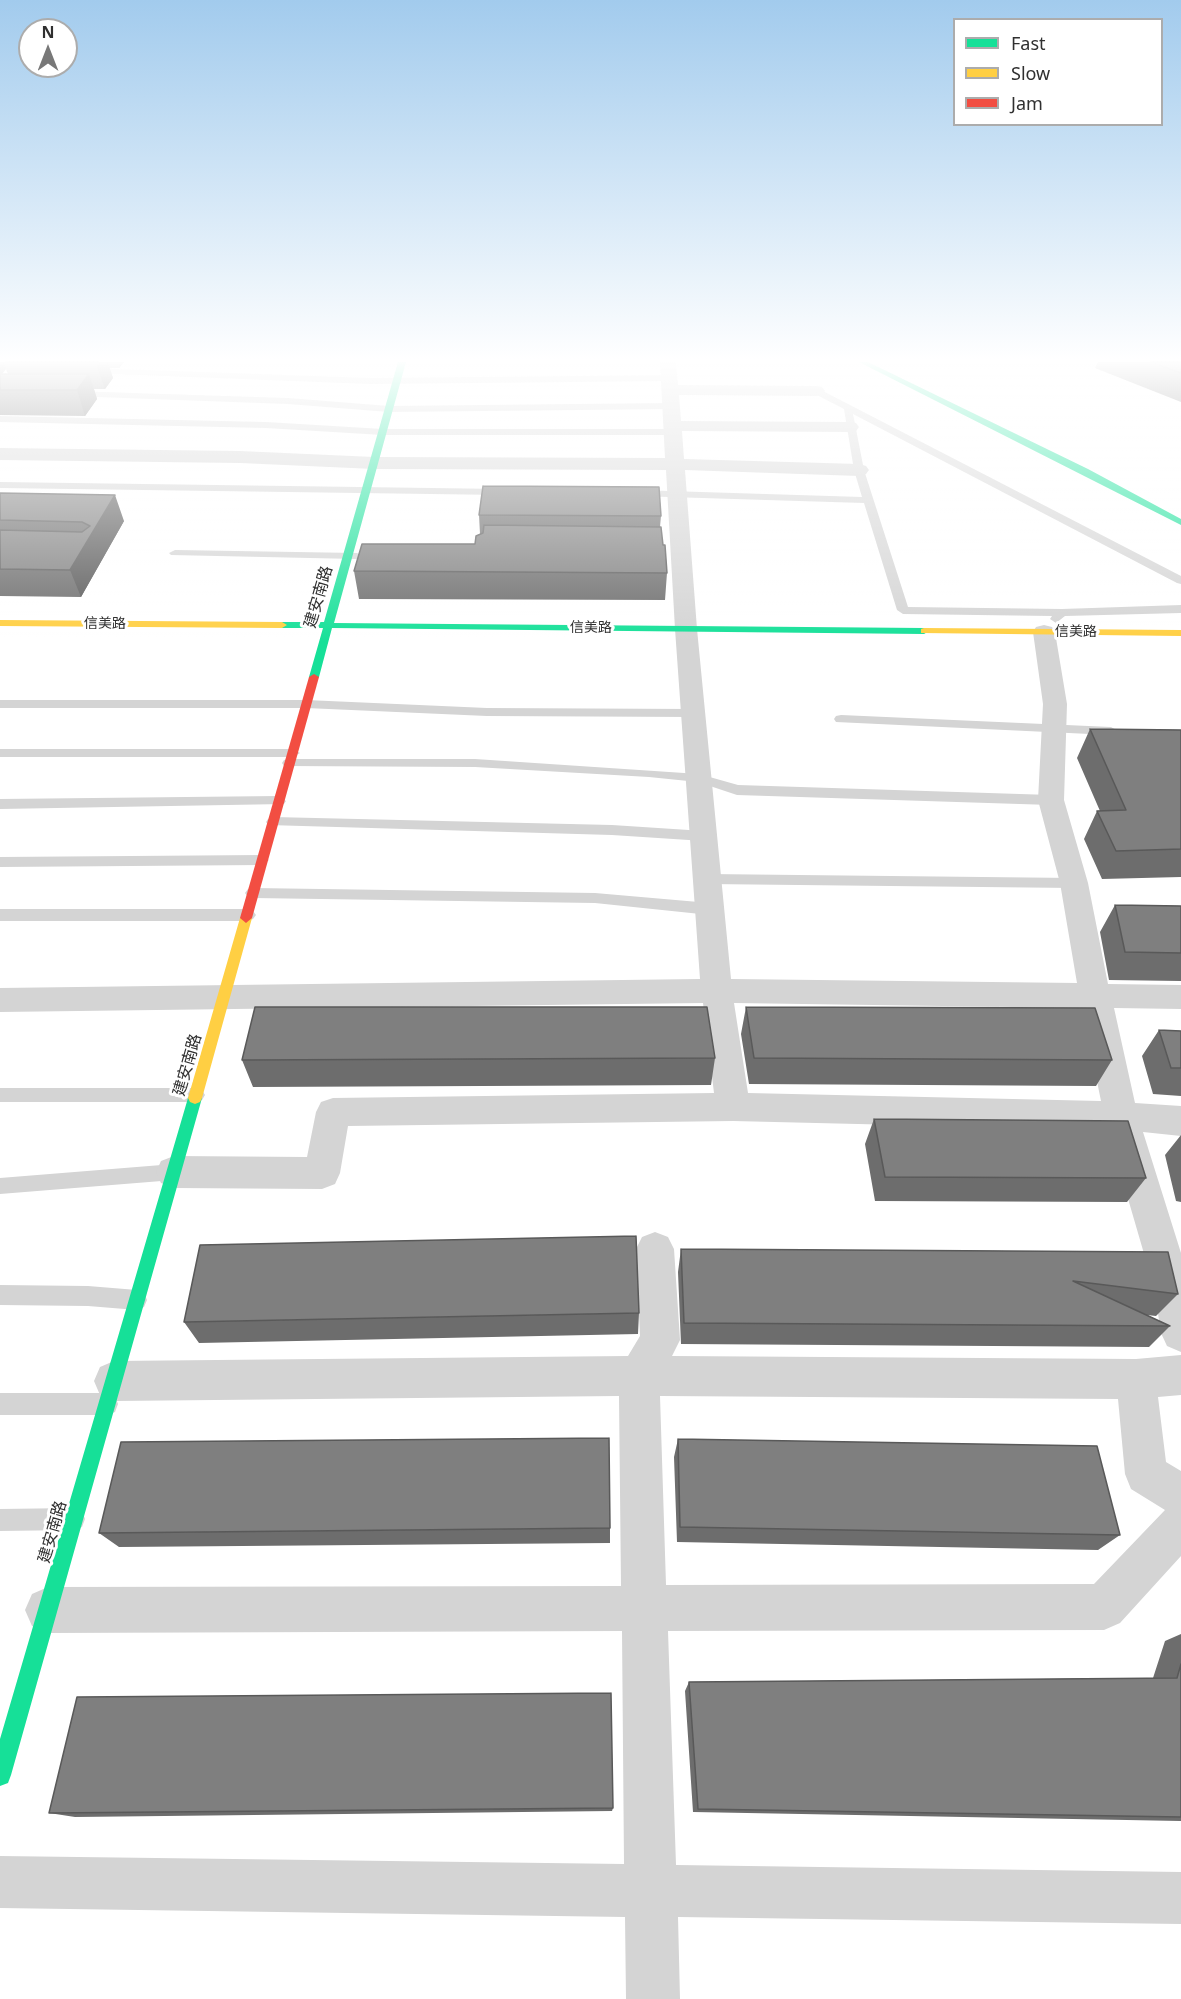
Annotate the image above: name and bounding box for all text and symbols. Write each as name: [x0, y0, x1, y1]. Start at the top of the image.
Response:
north arrow: [18, 18, 78, 78]
legend: [953, 18, 1163, 126]
text: N: [41, 21, 55, 43]
text: Fast: [1011, 31, 1046, 55]
text: Slow: [1011, 61, 1050, 85]
text: Jam: [1011, 91, 1043, 115]
street label: 建安南路: [301, 564, 337, 630]
street label: 信美路: [84, 616, 126, 632]
street label: 信美路: [570, 620, 612, 636]
street label: 信美路: [1055, 624, 1097, 640]
street label: 建安南路: [170, 1032, 206, 1098]
street label: 建安南路: [35, 1499, 71, 1565]

